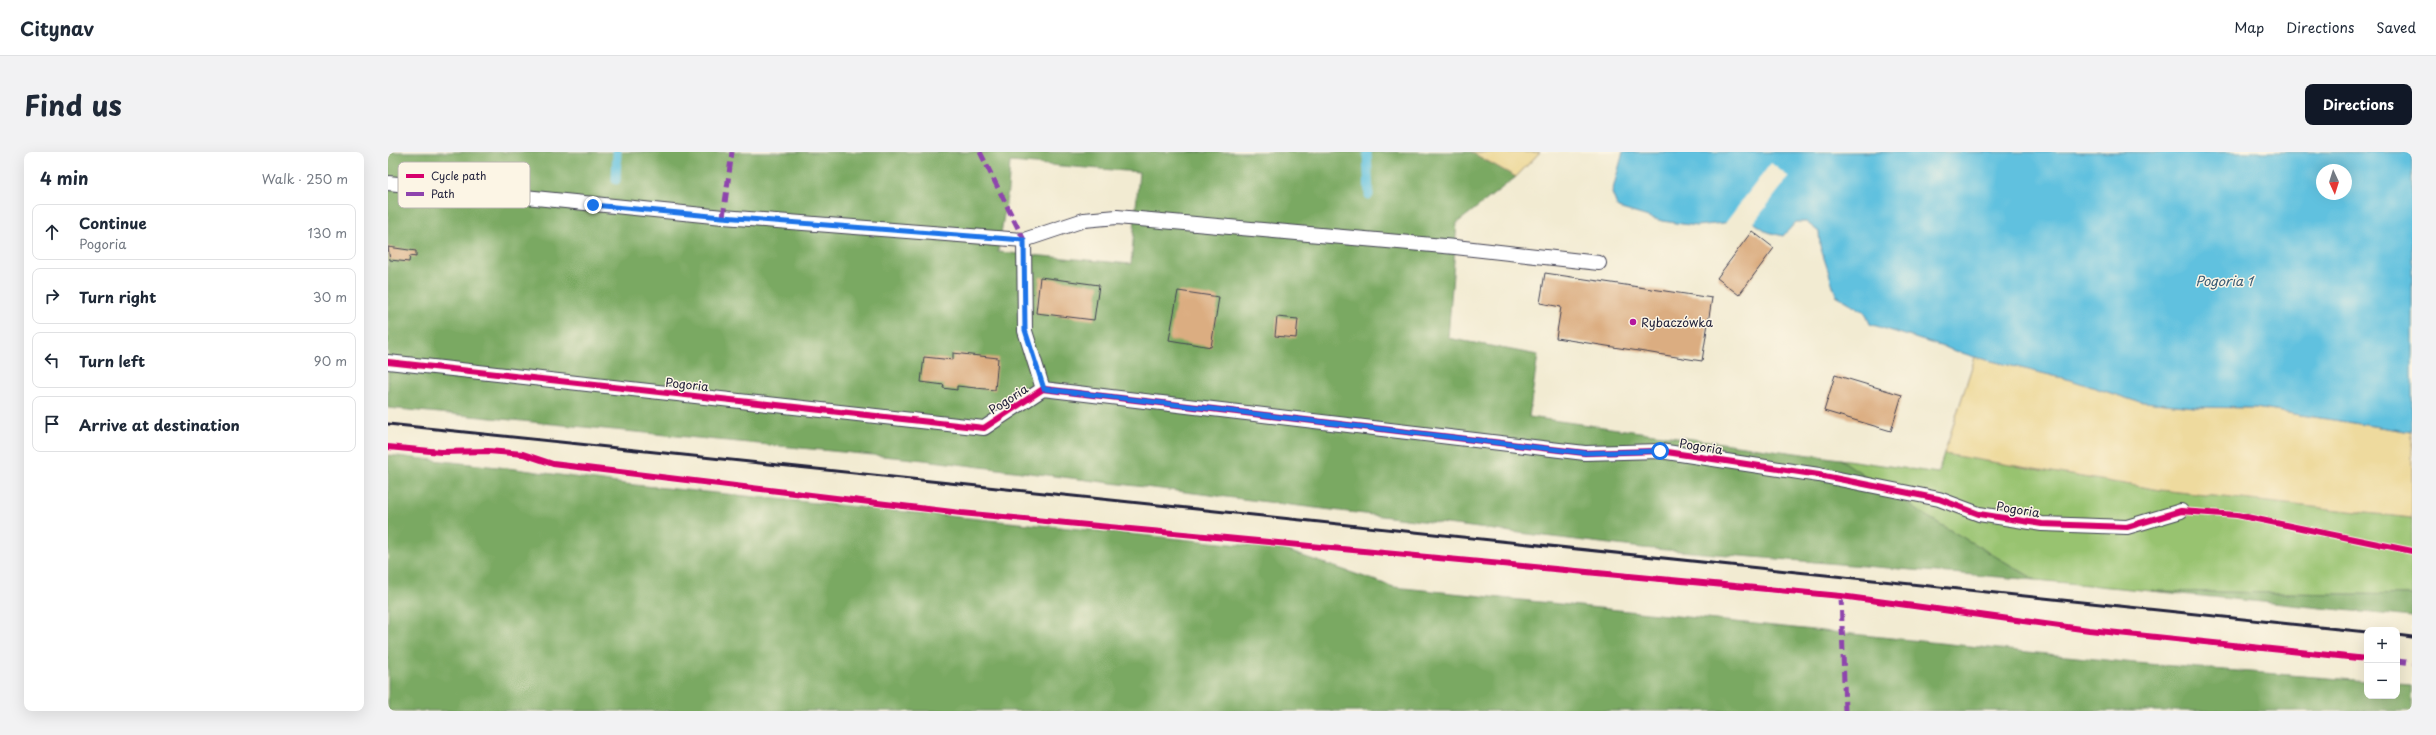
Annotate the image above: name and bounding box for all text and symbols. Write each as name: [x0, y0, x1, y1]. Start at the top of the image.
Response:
text: Citynav: [20, 14, 94, 42]
text: Map: [2234, 17, 2264, 38]
text: Directions: [2286, 17, 2354, 38]
text: Saved: [2376, 17, 2416, 38]
text: Find us: [24, 83, 122, 126]
button: Directions: [2305, 84, 2412, 125]
legend: [398, 162, 530, 208]
north arrow: [2316, 164, 2352, 200]
text: 4 min: [40, 165, 88, 191]
text: Cycle path: [431, 167, 486, 184]
text: Walk · 250 m: [262, 169, 348, 188]
text: Path: [431, 185, 455, 202]
route end: [584, 196, 602, 214]
text: Continue: [79, 211, 147, 234]
icon: ahead: [41, 221, 63, 243]
text: 130 m: [308, 223, 347, 242]
text: Pogoria: [79, 234, 126, 253]
water label: Pogoria 1: [2195, 271, 2255, 290]
icon: right: [41, 285, 63, 307]
text: Turn right: [79, 285, 156, 308]
text: 30 m: [313, 287, 347, 306]
place label: Rybaczówka: [1641, 313, 1714, 331]
marker: Rybaczówka: [1628, 317, 1638, 327]
icon: left: [41, 349, 63, 371]
text: Turn left: [79, 349, 145, 372]
text: 90 m: [314, 351, 347, 370]
street label: Pogoria: [664, 373, 710, 395]
street label: Pogoria: [985, 379, 1032, 418]
icon: arrive: [41, 413, 63, 435]
text: Arrive at destination: [79, 413, 240, 436]
street label: Pogoria: [1678, 434, 1724, 458]
route start: [1651, 442, 1669, 460]
street label: Pogoria: [1995, 497, 2041, 521]
map controls: [2364, 627, 2400, 699]
button: +: [2364, 627, 2400, 663]
button: −: [2364, 663, 2400, 699]

